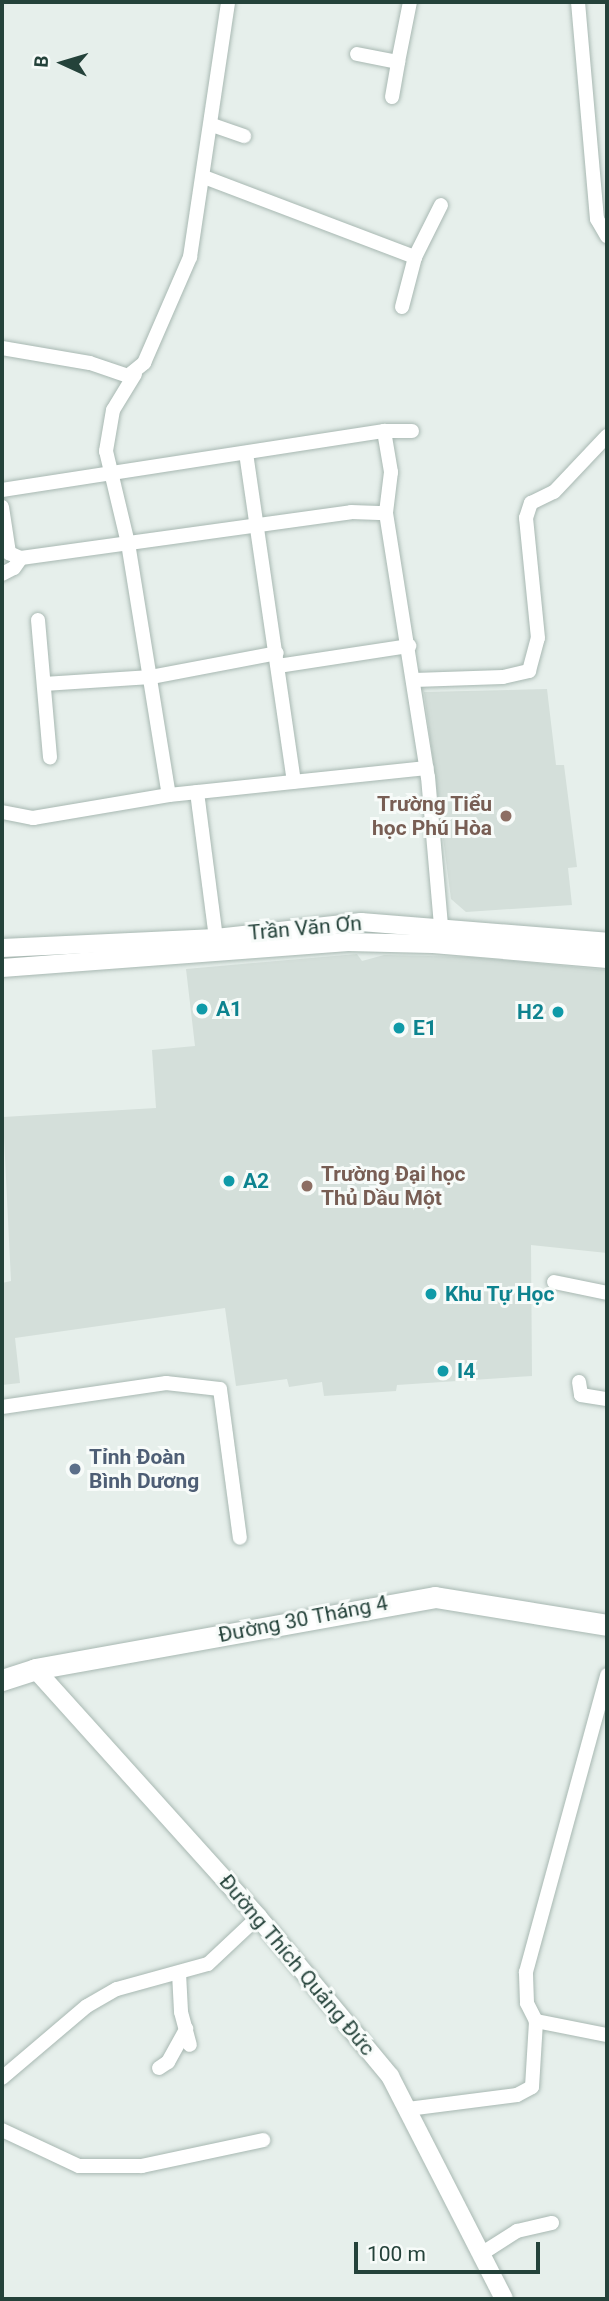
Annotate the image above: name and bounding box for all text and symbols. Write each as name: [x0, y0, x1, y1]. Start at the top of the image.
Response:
north arrow: [28, 28, 98, 98]
text: B: [30, 55, 53, 68]
place label: Trường Tiểu học Phú Hòa: [372, 791, 492, 841]
marker: Trường Tiểu học Phú Hòa: [498, 808, 514, 824]
street label: Trần Văn Ơn: [247, 910, 363, 946]
place label: A1: [216, 996, 242, 1022]
place label: H2: [517, 999, 544, 1025]
marker: A1: [194, 1001, 210, 1017]
marker: H2: [550, 1004, 566, 1020]
place label: E1: [413, 1015, 437, 1041]
marker: E1: [391, 1020, 407, 1036]
place label: Trường Đại học Thủ Dầu Một: [321, 1161, 465, 1211]
place label: A2: [243, 1168, 269, 1194]
marker: A2: [221, 1173, 237, 1189]
marker: Trường Đại học Thủ Dầu Một: [299, 1178, 315, 1194]
place label: Khu Tự Học: [445, 1281, 555, 1307]
marker: Khu Tự Học: [423, 1286, 439, 1302]
place label: I4: [457, 1358, 475, 1384]
marker: I4: [435, 1363, 451, 1379]
place label: Tỉnh Đoàn Bình Dương: [89, 1444, 199, 1494]
marker: Tỉnh Đoàn Bình Dương: [67, 1461, 83, 1477]
street label: Đường 30 Tháng 4: [216, 1590, 390, 1648]
street label: Đường Thích Quảng Đức: [214, 1869, 380, 2061]
scale bar: [357, 2228, 542, 2272]
text: 100 m: [367, 2242, 426, 2266]

